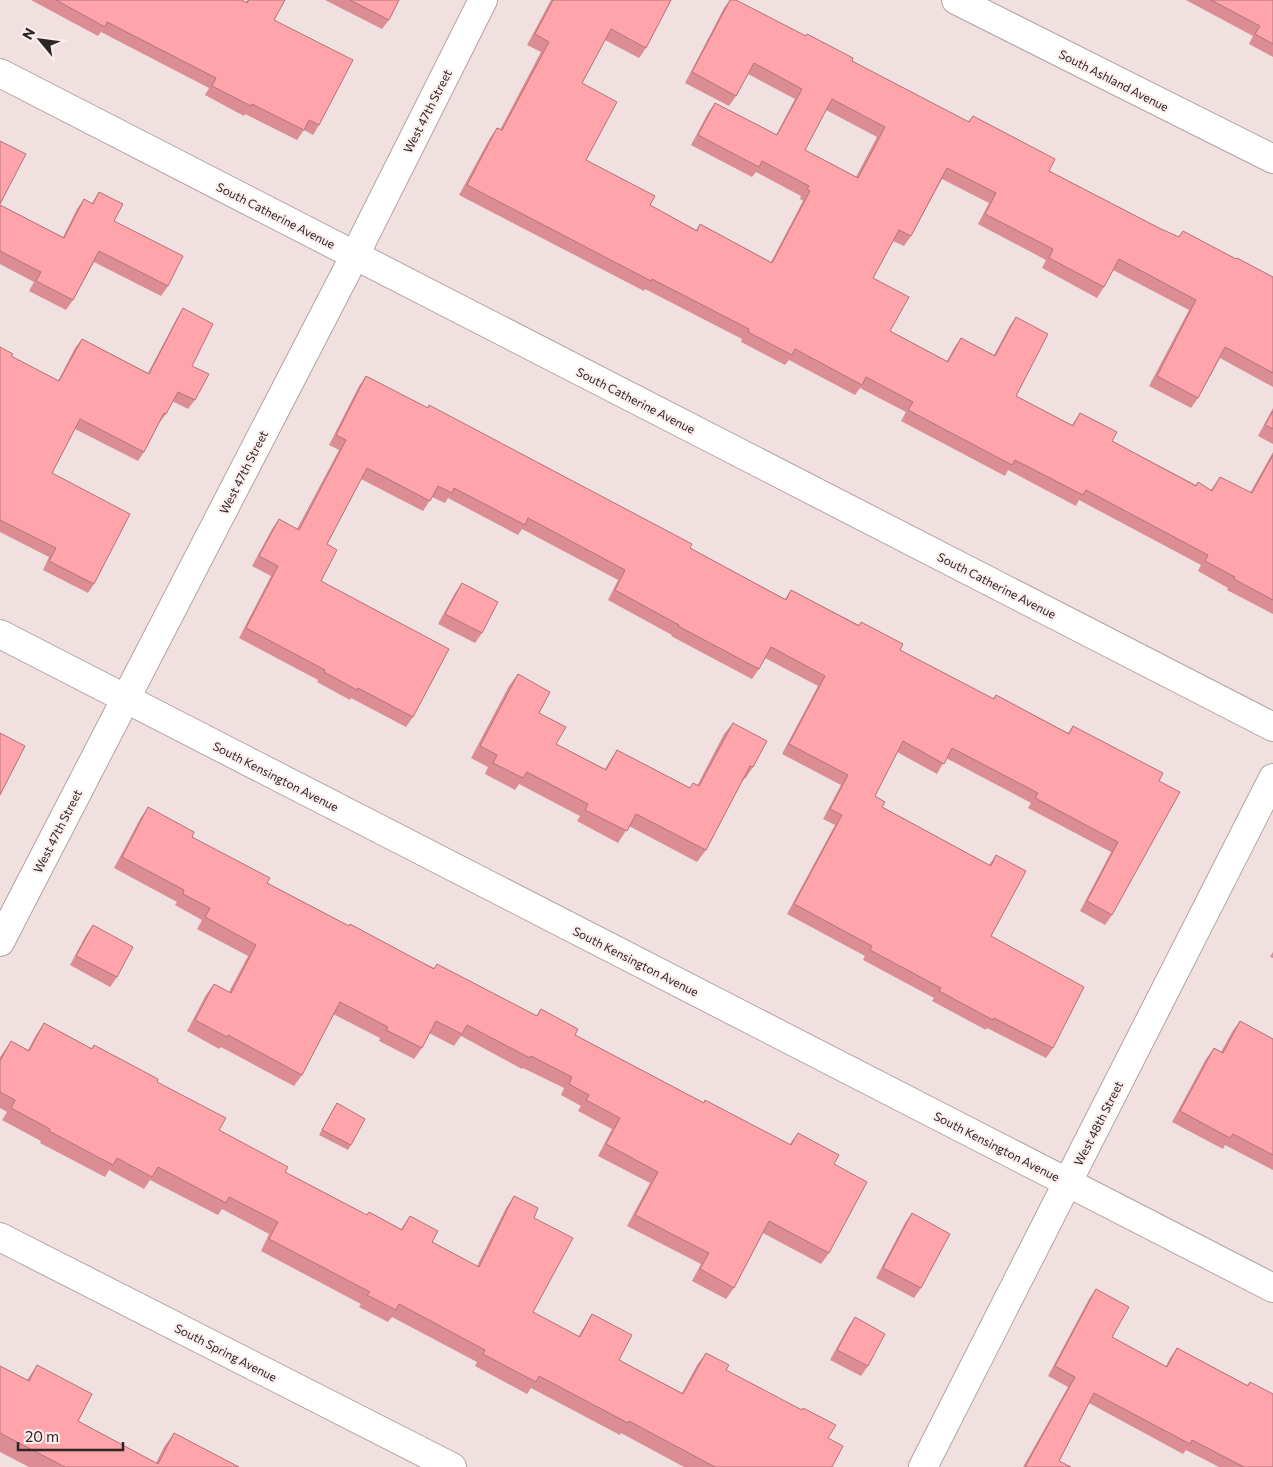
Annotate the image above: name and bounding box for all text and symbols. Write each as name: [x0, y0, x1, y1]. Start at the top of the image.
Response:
north arrow: [15, 15, 65, 65]
text: N: [18, 25, 38, 42]
street label: South Ashland Avenue: [1057, 46, 1171, 114]
street label: West 47th Street: [400, 67, 454, 155]
street label: South Catherine Avenue: [214, 179, 338, 251]
street label: South Catherine Avenue: [574, 364, 698, 436]
street label: West 47th Street: [216, 428, 270, 516]
street label: South Catherine Avenue: [935, 549, 1059, 621]
street label: South Kensington Avenue: [211, 738, 341, 814]
street label: West 47th Street: [30, 787, 84, 875]
street label: South Kensington Avenue: [571, 923, 701, 999]
street label: West 48th Street: [1071, 1078, 1125, 1168]
street label: South Kensington Avenue: [932, 1108, 1062, 1184]
street label: South Spring Avenue: [173, 1320, 279, 1384]
scale bar: [18, 1420, 122, 1452]
text: 20 m: [25, 1427, 59, 1445]

